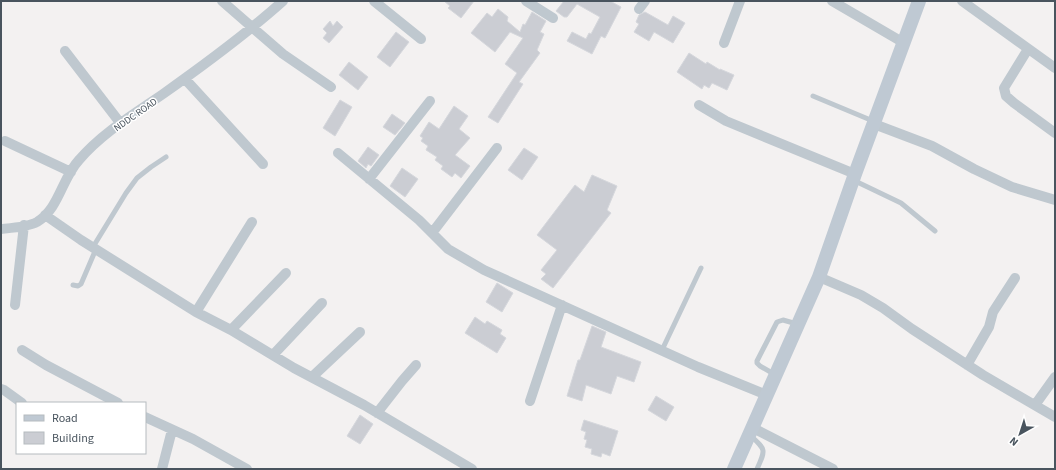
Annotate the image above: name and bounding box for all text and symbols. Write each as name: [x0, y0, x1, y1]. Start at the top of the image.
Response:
street label: NDDC ROAD: [111, 95, 160, 135]
legend: [16, 402, 146, 454]
text: Road: [52, 410, 78, 427]
north arrow: [1000, 414, 1040, 454]
text: Building: [52, 430, 94, 447]
text: N: [1006, 433, 1022, 450]

